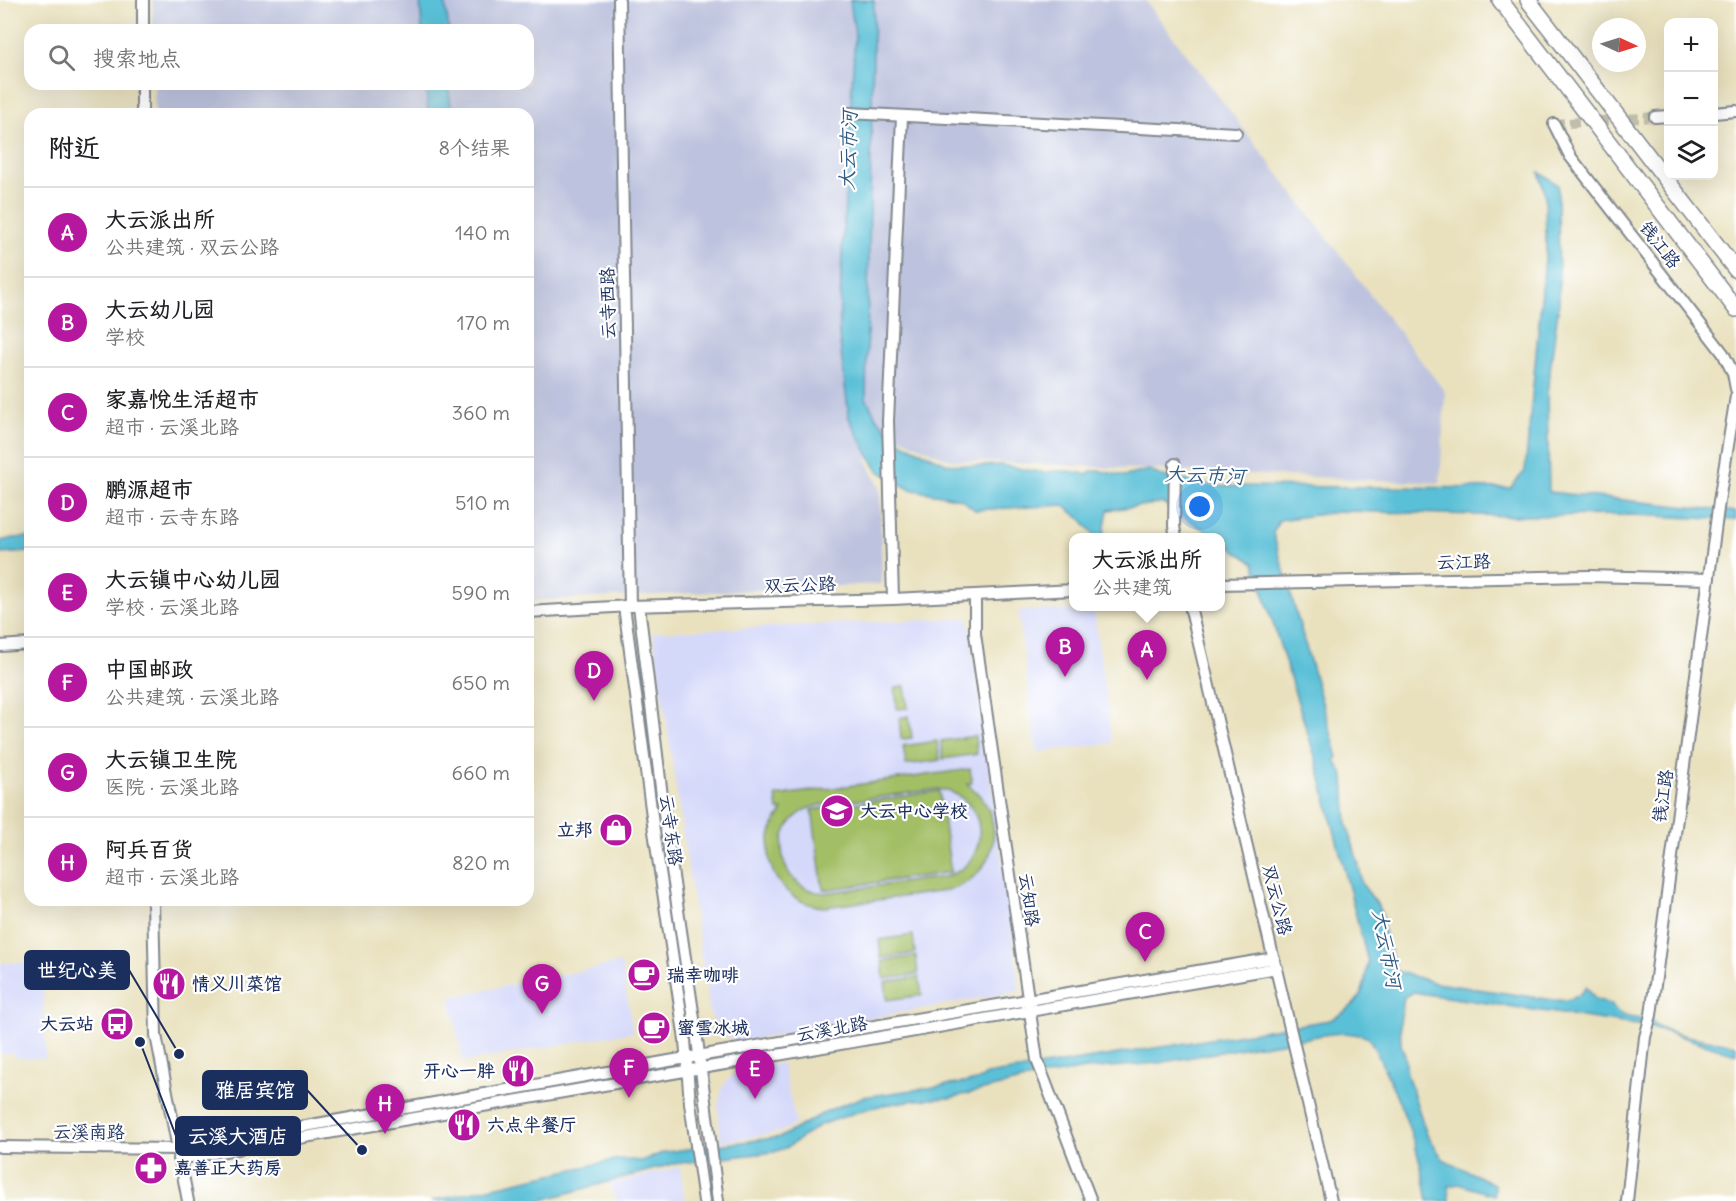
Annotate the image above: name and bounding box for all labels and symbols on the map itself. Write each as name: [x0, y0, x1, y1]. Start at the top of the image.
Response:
north arrow: [1592, 18, 1646, 72]
water label: 大云市河: [834, 107, 861, 190]
street label: 钱江路: [1635, 216, 1686, 273]
street label: 云寺西路: [595, 267, 620, 339]
water label: 大云市河: [1165, 461, 1248, 488]
your location: [1185, 492, 1214, 521]
street label: 云江路: [1437, 550, 1491, 573]
street label: 双云公路: [764, 572, 836, 597]
pin: B: [1046, 628, 1084, 677]
pin: A: [1128, 630, 1166, 680]
pin: D: [574, 652, 614, 701]
street label: 钱江路: [1647, 768, 1678, 824]
street label: 云寺东路: [655, 793, 688, 867]
school or university icon: 大云中心学校: [819, 793, 855, 829]
place label: 大云中心学校: [860, 799, 968, 822]
shop icon: 立邦: [598, 812, 634, 848]
place label: 立邦: [557, 818, 593, 841]
street label: 双云公路: [1258, 862, 1297, 938]
street label: 云知路: [1014, 872, 1045, 928]
water label: 大云市河: [1368, 907, 1408, 993]
pin: C: [1126, 912, 1164, 962]
callout: 世纪心美: [25, 951, 129, 989]
text: 世纪心美: [37, 957, 117, 982]
cafe icon: 瑞幸咖啡: [626, 957, 662, 993]
place label: 瑞幸咖啡: [667, 963, 739, 986]
pin: G: [522, 964, 562, 1014]
restaurant icon: 情义川菜馆: [151, 966, 187, 1002]
place label: 情义川菜馆: [192, 972, 282, 995]
bus stop icon: 大云站: [99, 1006, 135, 1042]
cafe icon: 蜜雪冰城: [636, 1010, 672, 1046]
street label: 云溪北路: [794, 1011, 869, 1046]
place label: 大云站: [40, 1012, 94, 1035]
place label: 蜜雪冰城: [677, 1016, 749, 1039]
pin: F: [610, 1048, 648, 1098]
pin: E: [736, 1050, 774, 1099]
restaurant icon: 开心一胖: [500, 1053, 536, 1089]
place label: 开心一胖: [423, 1059, 495, 1082]
callout: 雅居宾馆: [203, 1071, 307, 1109]
text: 雅居宾馆: [215, 1077, 295, 1102]
pin: H: [366, 1084, 404, 1134]
restaurant icon: 六点半餐厅: [446, 1107, 482, 1143]
place label: 六点半餐厅: [487, 1113, 577, 1136]
callout: 云溪大酒店: [176, 1117, 300, 1155]
street label: 云溪南路: [53, 1120, 125, 1143]
text: 云溪大酒店: [188, 1123, 288, 1148]
pharmacy icon: 嘉善正大药房: [133, 1150, 169, 1186]
place label: 嘉善正大药房: [174, 1156, 282, 1179]

